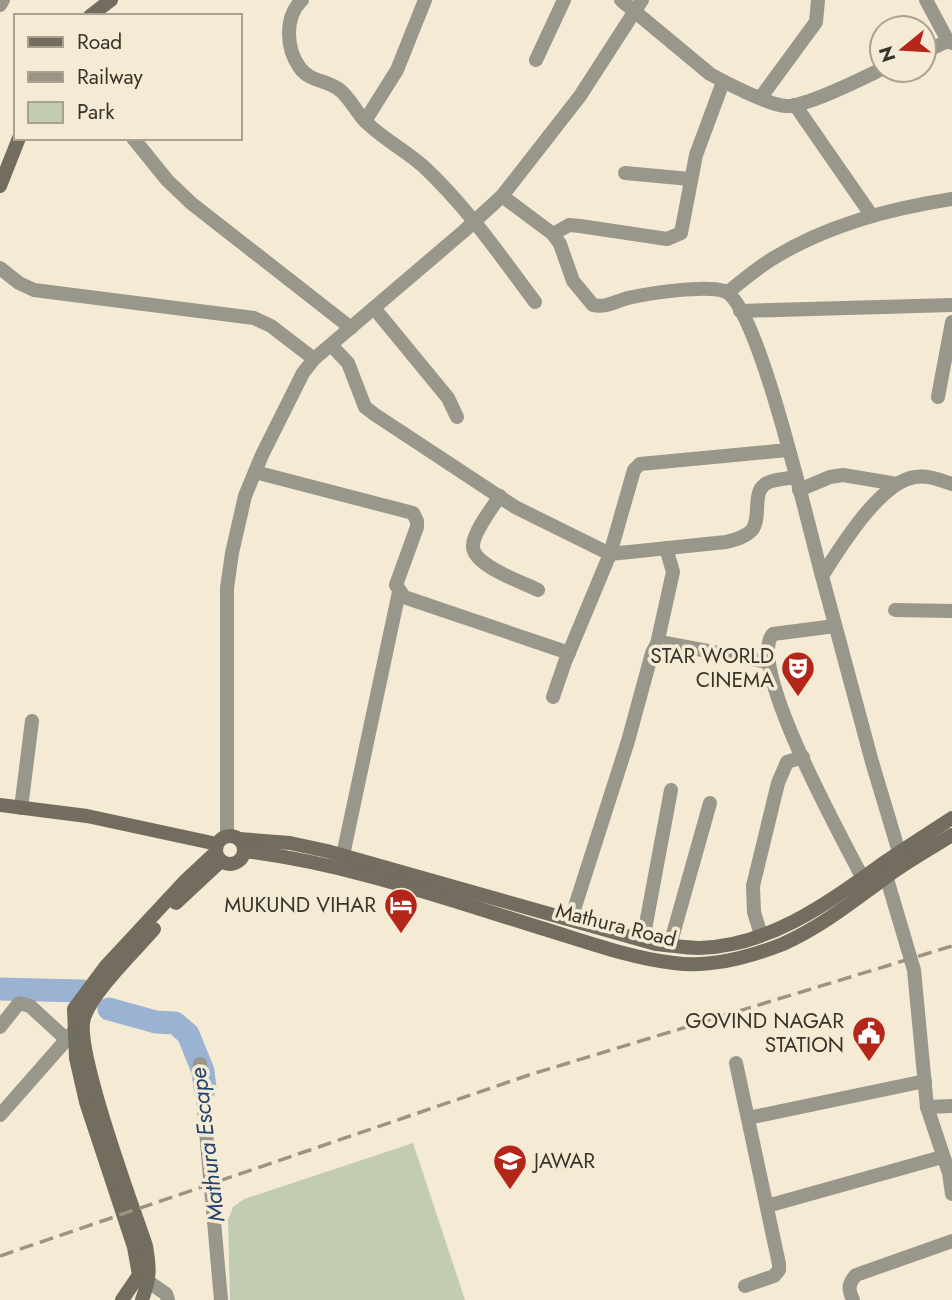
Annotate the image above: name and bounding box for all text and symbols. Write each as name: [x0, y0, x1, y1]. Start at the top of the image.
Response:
legend: [14, 14, 242, 140]
north arrow: [868, 14, 938, 84]
text: Road: [77, 27, 122, 57]
text: N: [872, 43, 902, 65]
text: Railway: [77, 62, 143, 92]
text: Park: [77, 97, 115, 127]
place label: STAR WORLD CINEMA: [650, 641, 774, 695]
theatre icon: STAR WORLD CINEMA: [779, 649, 817, 698]
hotel icon: MUKUND VIHAR: [382, 886, 420, 935]
place label: MUKUND VIHAR: [224, 890, 376, 920]
street label: Mathura Road: [553, 896, 679, 954]
place label: GOVIND NAGAR STATION: [685, 1006, 844, 1060]
public building icon: GOVIND NAGAR STATION: [850, 1014, 888, 1063]
water label: Mathura Escape: [181, 1065, 233, 1224]
school or university icon: JAWAR: [491, 1142, 529, 1191]
place label: JAWAR: [531, 1146, 595, 1176]

